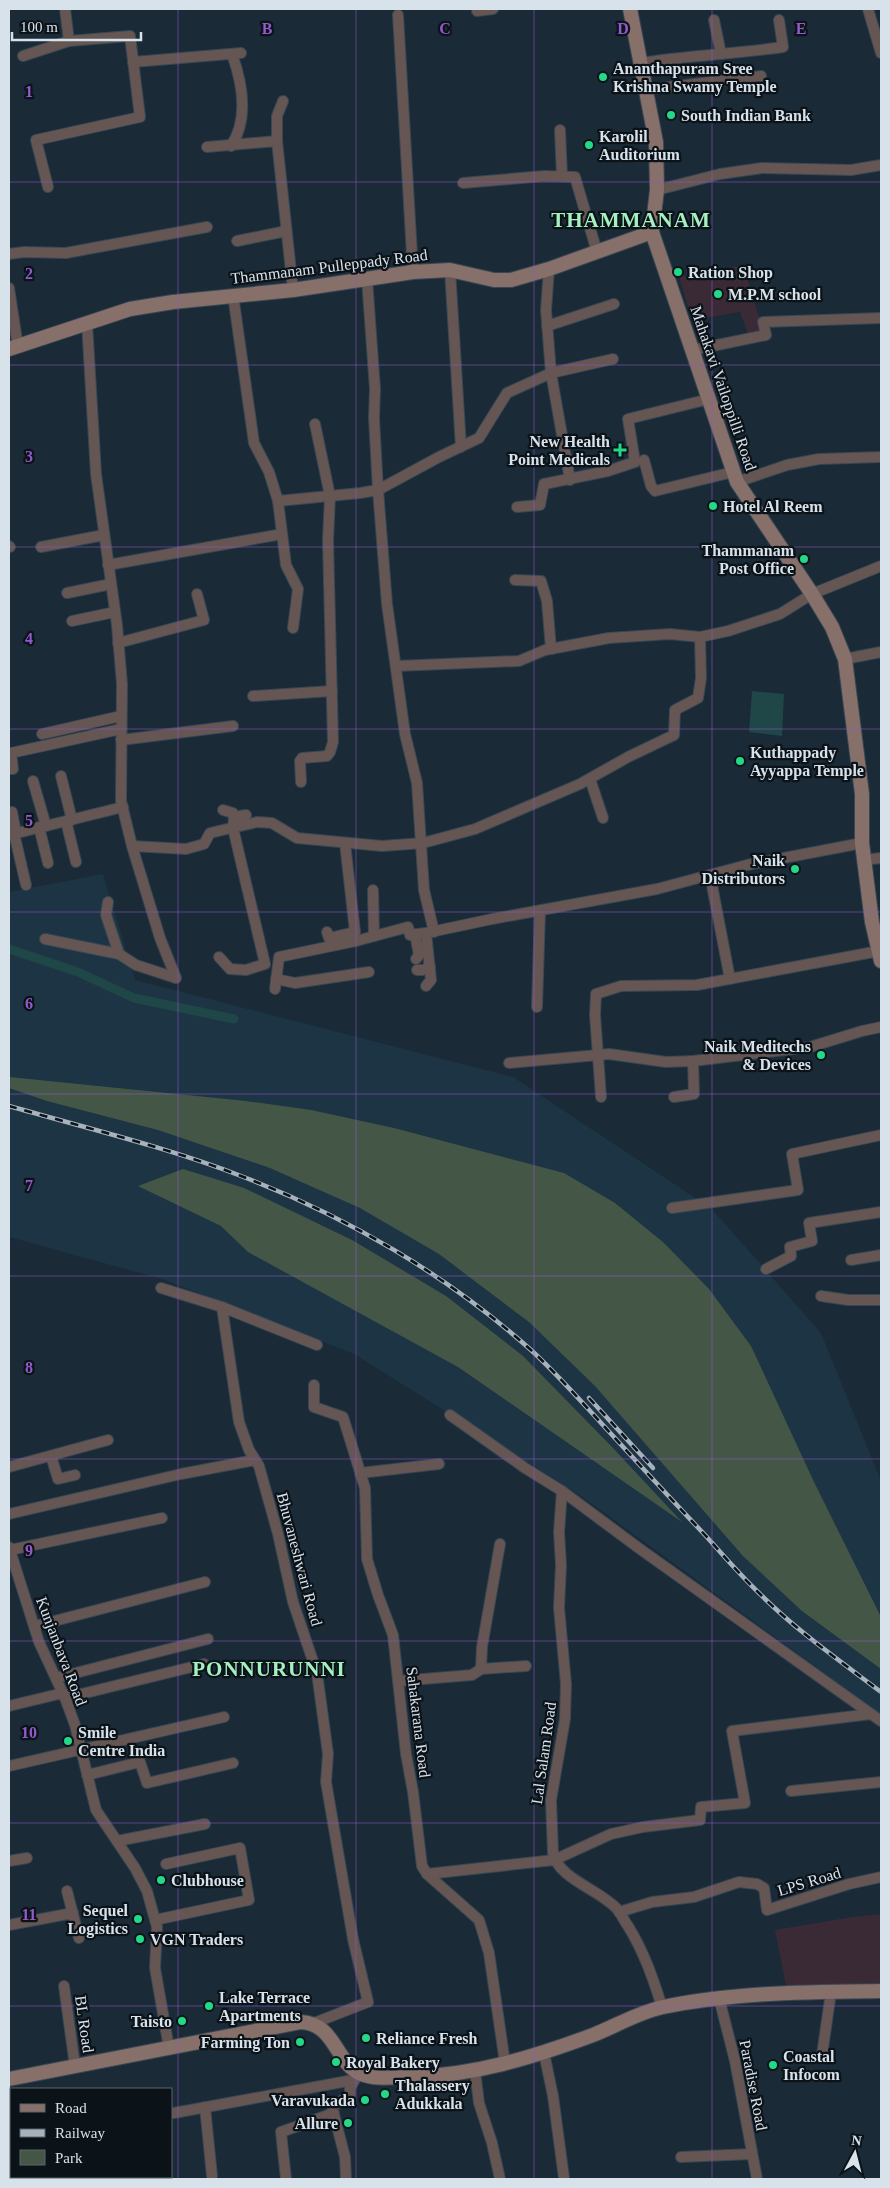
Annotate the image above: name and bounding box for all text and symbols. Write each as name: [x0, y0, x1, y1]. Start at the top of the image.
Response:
scale bar: [12, 10, 141, 42]
text: 100 m: [20, 19, 58, 35]
text: B: [262, 20, 273, 37]
text: C: [439, 20, 451, 37]
text: D: [617, 20, 629, 37]
text: E: [796, 20, 806, 37]
place label: Ananthapuram Sree Krishna Swamy Temple: [613, 60, 777, 96]
marker: Ananthapuram Sree Krishna Swamy Temple: [597, 71, 609, 83]
text: 1: [25, 83, 33, 100]
place label: South Indian Bank: [681, 107, 811, 124]
marker: South Indian Bank: [665, 109, 677, 121]
place label: Karolil Auditorium: [599, 128, 681, 163]
marker: Karolil Auditorium: [583, 139, 595, 151]
district label: THAMMANAM: [551, 208, 711, 232]
street label: Thammanam Pulleppady Road: [230, 246, 429, 288]
place label: Ration Shop: [688, 264, 773, 282]
text: 2: [25, 265, 33, 282]
marker: Ration Shop: [672, 266, 684, 278]
place label: M.P.M school: [728, 286, 822, 303]
marker: M.P.M school: [712, 288, 724, 300]
street label: Mahakavi Vailoppilli Road: [686, 304, 760, 473]
place label: New Health Point Medicals: [508, 433, 610, 468]
marker: New Health Point Medicals: [614, 444, 626, 456]
text: 3: [25, 448, 33, 465]
place label: Hotel Al Reem: [723, 498, 823, 515]
marker: Hotel Al Reem: [707, 500, 719, 512]
place label: Thammanam Post Office: [702, 542, 795, 577]
marker: Thammanam Post Office: [798, 553, 810, 565]
text: 4: [25, 630, 33, 647]
place label: Kuthappady Ayyappa Temple: [750, 744, 864, 780]
marker: Kuthappady Ayyappa Temple: [734, 755, 746, 767]
text: 5: [25, 812, 33, 829]
place label: Naik Distributors: [701, 852, 785, 887]
marker: Naik Distributors: [789, 863, 801, 875]
text: 6: [25, 995, 33, 1012]
place label: Naik Meditechs & Devices: [704, 1038, 811, 1073]
marker: Naik Meditechs & Devices: [815, 1049, 827, 1061]
text: 7: [25, 1177, 33, 1194]
text: 8: [25, 1359, 33, 1376]
street label: Bhuvaneshwari Road: [274, 1491, 325, 1628]
text: 9: [25, 1542, 33, 1559]
street label: Kunjanbava Road: [32, 1594, 90, 1708]
district label: PONNURUNNI: [192, 1657, 346, 1681]
street label: Sahakarana Road: [403, 1666, 434, 1778]
street label: Lal Salam Road: [528, 1701, 559, 1805]
text: 10: [21, 1724, 37, 1741]
place label: Smile Centre India: [78, 1724, 165, 1759]
marker: Smile Centre India: [62, 1735, 74, 1747]
street label: LPS Road: [775, 1864, 843, 1899]
place label: Clubhouse: [171, 1872, 244, 1889]
marker: Clubhouse: [155, 1874, 167, 1886]
place label: Sequel Logistics: [68, 1902, 129, 1938]
text: 11: [21, 1906, 37, 1923]
marker: Sequel Logistics: [132, 1913, 144, 1925]
place label: VGN Traders: [150, 1931, 243, 1948]
marker: VGN Traders: [134, 1933, 146, 1945]
place label: Lake Terrace Apartments: [219, 1989, 310, 2025]
street label: BL Road: [72, 1994, 97, 2054]
marker: Lake Terrace Apartments: [203, 2000, 215, 2012]
place label: Taisto: [131, 2013, 172, 2030]
marker: Taisto: [176, 2015, 188, 2027]
place label: Reliance Fresh: [376, 2030, 478, 2047]
marker: Reliance Fresh: [360, 2032, 372, 2044]
place label: Farming Ton: [201, 2034, 290, 2052]
marker: Farming Ton: [294, 2036, 306, 2048]
street label: Paradise Road: [736, 2038, 771, 2132]
place label: Coastal Infocom: [783, 2048, 841, 2083]
place label: Royal Bakery: [346, 2054, 440, 2072]
marker: Royal Bakery: [330, 2056, 342, 2068]
marker: Coastal Infocom: [767, 2059, 779, 2071]
place label: Thalassery Adukkala: [395, 2077, 470, 2112]
legend: [10, 2088, 172, 2178]
marker: Thalassery Adukkala: [379, 2088, 391, 2100]
place label: Varavukada: [271, 2092, 355, 2109]
marker: Varavukada: [359, 2094, 371, 2106]
text: Road: [55, 2100, 87, 2116]
place label: Allure: [295, 2115, 338, 2132]
marker: Allure: [342, 2117, 354, 2129]
text: Railway: [55, 2125, 105, 2141]
north arrow: [830, 2128, 880, 2178]
text: N: [851, 2133, 862, 2149]
text: Park: [55, 2150, 83, 2166]

